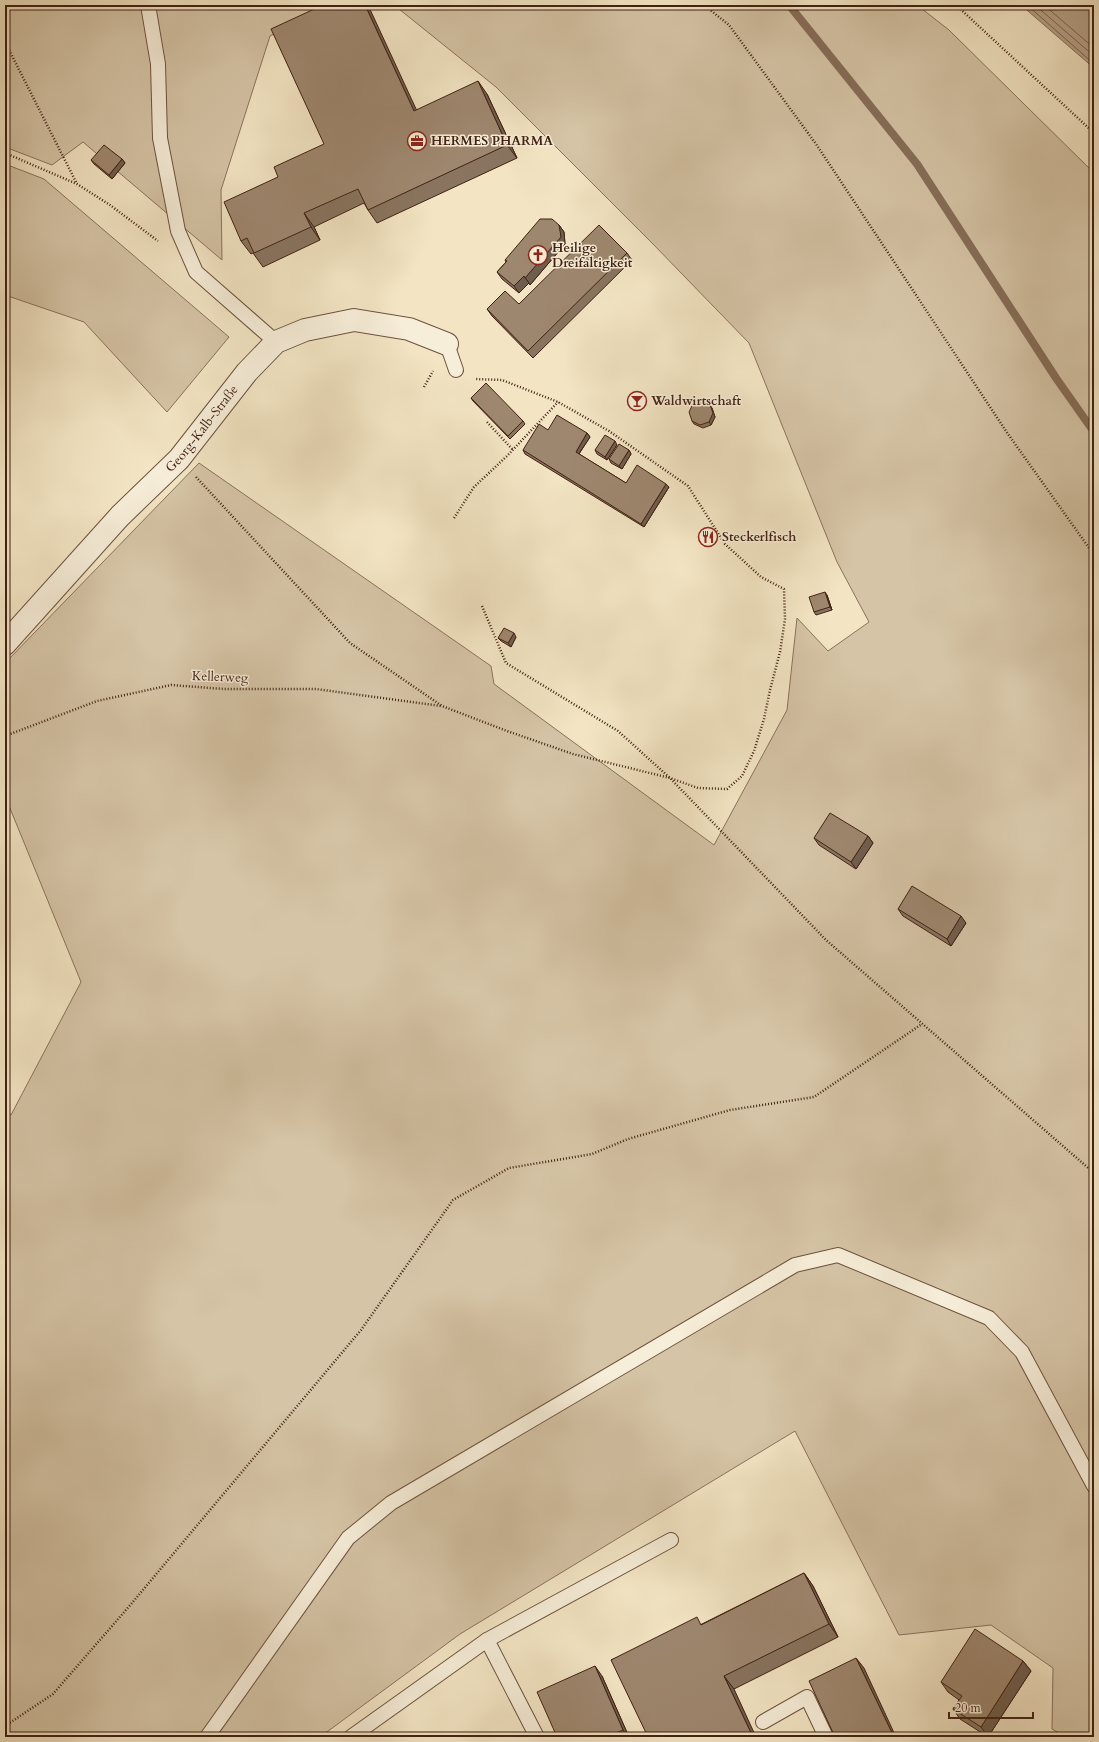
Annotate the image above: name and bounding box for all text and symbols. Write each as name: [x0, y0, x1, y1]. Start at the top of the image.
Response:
office icon: HERMES PHARMA: [406, 130, 428, 152]
place label: HERMES PHARMA: [431, 132, 553, 150]
place label: Heilige Dreifaltigkeit: [552, 239, 633, 272]
church icon: Heilige Dreifaltigkeit: [527, 244, 549, 266]
street label: Georg-Kalb-Straße: [161, 381, 242, 476]
bar icon: Waldwirtschaft: [626, 390, 648, 412]
place label: Waldwirtschaft: [650, 392, 741, 410]
restaurant icon: Steckerlfisch: [697, 526, 719, 548]
place label: Steckerlfisch: [722, 528, 796, 546]
street label: Kellerweg: [191, 667, 249, 687]
scale bar: [949, 1694, 1033, 1720]
text: 20 m: [955, 1700, 982, 1716]

